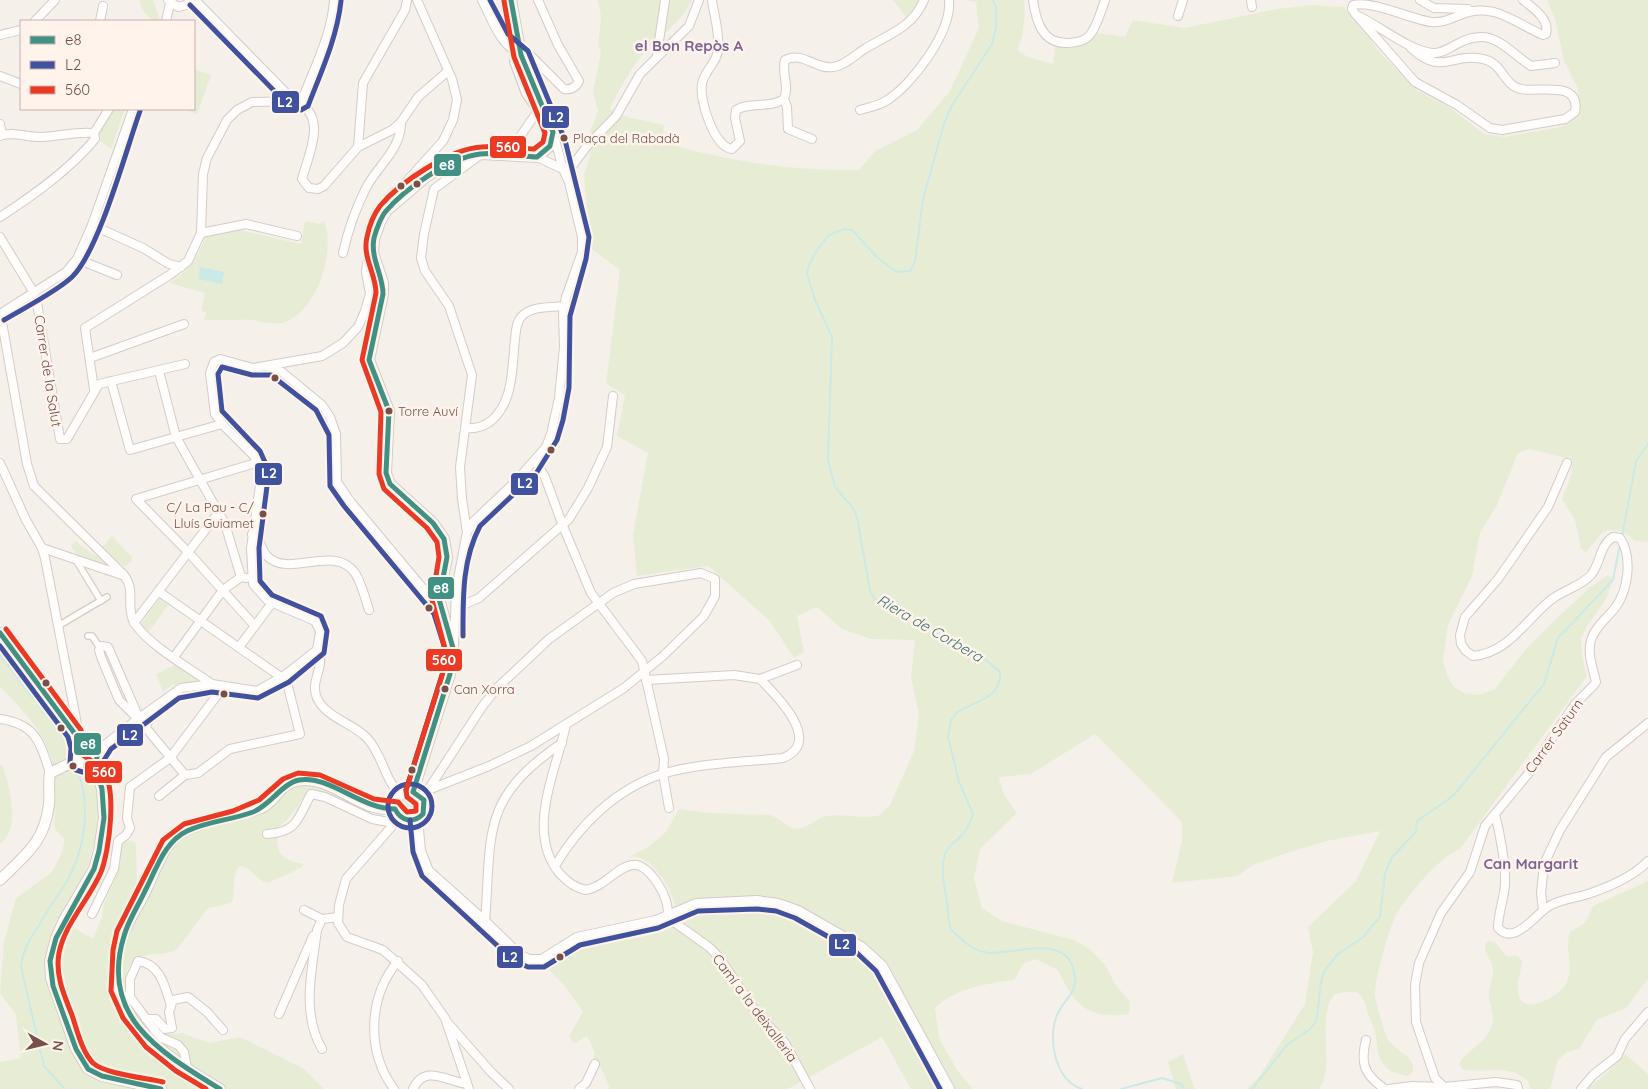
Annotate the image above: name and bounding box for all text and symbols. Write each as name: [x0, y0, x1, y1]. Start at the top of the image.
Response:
legend: [20, 20, 195, 110]
text: e8: [65, 30, 82, 49]
district label: el Bon Repòs A: [635, 36, 744, 55]
text: L2: [65, 55, 81, 74]
text: 560: [65, 80, 90, 99]
line badge: L2: [271, 90, 300, 114]
text: L2: [277, 93, 293, 111]
line badge: L2: [541, 105, 570, 129]
text: L2: [548, 108, 564, 126]
place label: Plaça del Rabadà: [573, 130, 680, 146]
marker: Plaça del Rabadà: [559, 133, 569, 143]
line badge: 560: [489, 135, 527, 159]
text: 560: [496, 138, 521, 156]
line badge: e8: [433, 153, 462, 177]
text: e8: [439, 156, 455, 174]
unlabelled marker: [412, 179, 422, 189]
unlabelled marker: [396, 181, 406, 191]
street label: Carrer de la Salut: [30, 314, 66, 429]
unlabelled marker: [270, 373, 280, 383]
place label: Torre Auví: [398, 403, 458, 419]
marker: Torre Auví: [384, 406, 394, 416]
unlabelled marker: [546, 445, 556, 455]
line badge: L2: [254, 462, 283, 486]
text: L2: [261, 464, 277, 482]
line badge: L2: [510, 472, 539, 496]
text: L2: [517, 474, 533, 492]
place label: C/ La Pau - C/ Lluís Guiamet: [167, 499, 254, 531]
marker: C/ La Pau - C/ Lluís Guiamet: [258, 509, 268, 519]
line badge: e8: [427, 576, 455, 600]
text: e8: [433, 579, 449, 597]
water label: Riera de Corbera: [874, 590, 987, 666]
unlabelled marker: [424, 603, 434, 613]
line badge: 560: [425, 648, 463, 672]
text: 560: [432, 651, 457, 669]
unlabelled marker: [41, 678, 51, 688]
place label: Can Xorra: [454, 681, 515, 697]
marker: Can Xorra: [440, 684, 450, 694]
unlabelled marker: [219, 689, 229, 699]
street label: Carrer Saturn: [1521, 695, 1587, 777]
unlabelled marker: [56, 723, 66, 733]
line badge: L2: [116, 723, 144, 747]
text: L2: [122, 726, 138, 744]
line badge: e8: [73, 732, 102, 756]
text: e8: [80, 735, 96, 753]
line badge: 560: [84, 760, 123, 784]
unlabelled marker: [68, 761, 78, 771]
text: 560: [92, 763, 117, 781]
unlabelled marker: [407, 765, 417, 775]
district label: Can Margarit: [1483, 854, 1579, 873]
line badge: L2: [828, 933, 857, 957]
text: L2: [834, 935, 850, 953]
line badge: L2: [496, 945, 524, 969]
text: L2: [502, 948, 518, 966]
street label: Camí a la deixalleria: [708, 950, 802, 1066]
unlabelled marker: [555, 952, 565, 962]
north arrow: [20, 1019, 70, 1069]
text: N: [48, 1039, 68, 1052]

